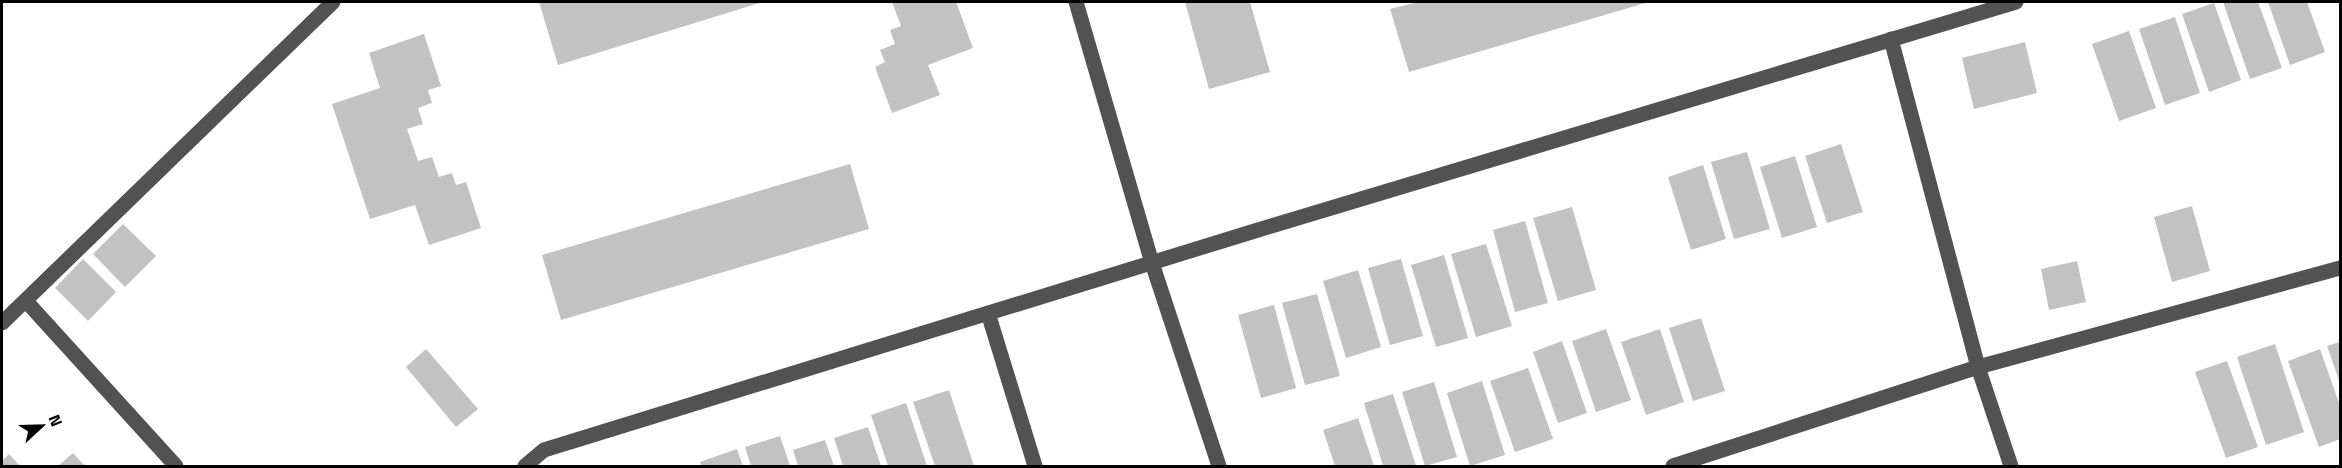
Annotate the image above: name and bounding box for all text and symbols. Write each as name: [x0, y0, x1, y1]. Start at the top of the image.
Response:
north arrow: [12, 396, 72, 456]
text: N: [43, 411, 69, 430]

